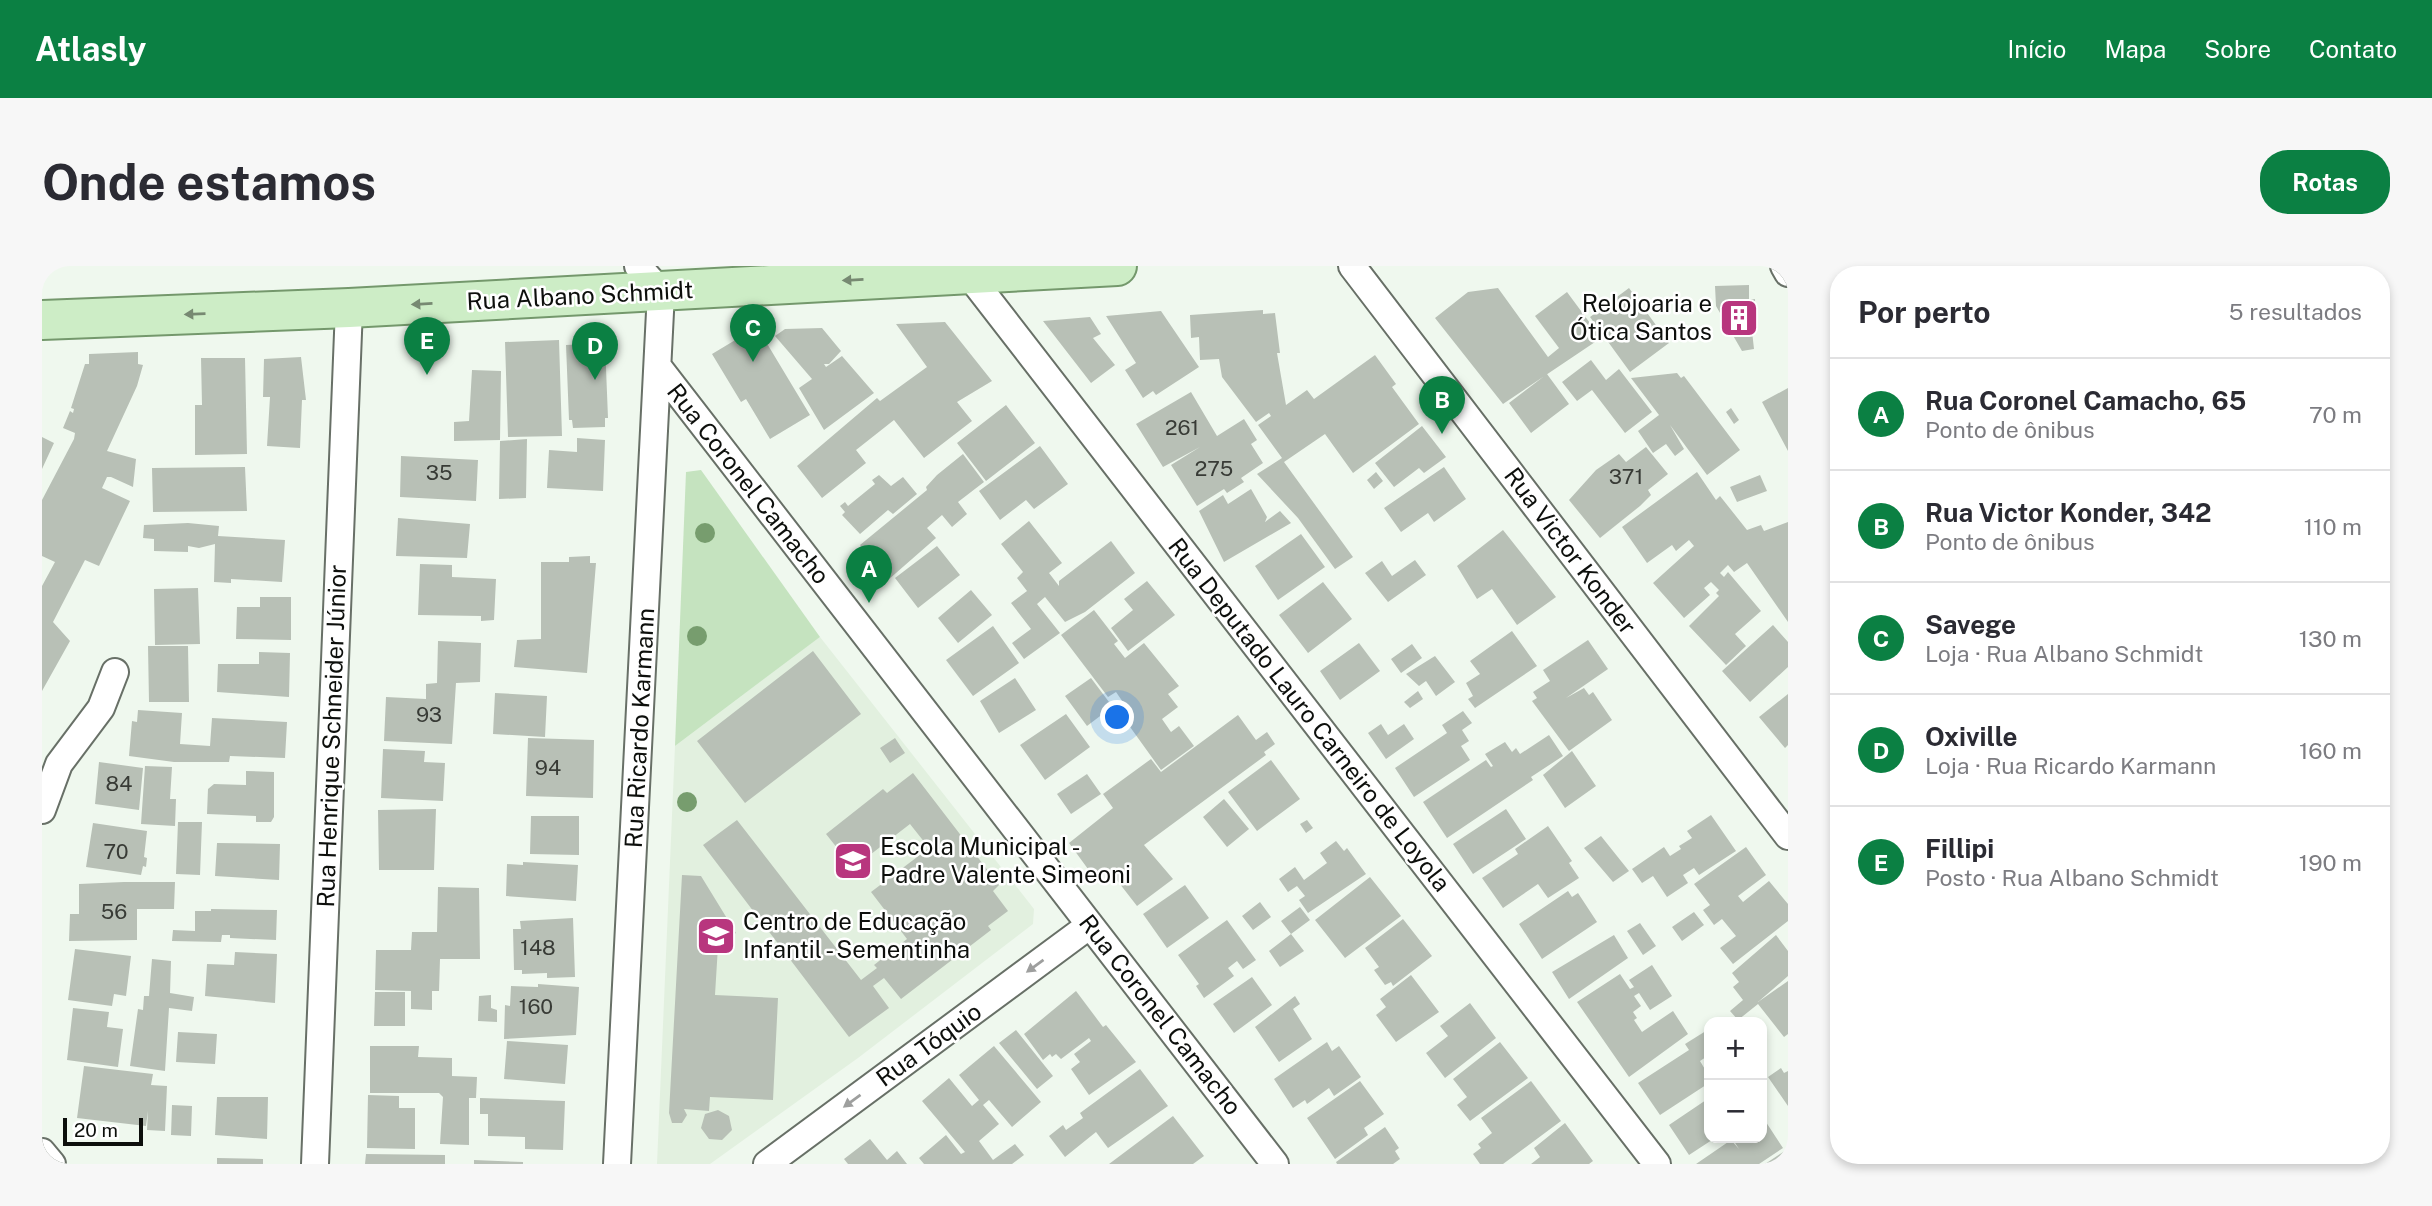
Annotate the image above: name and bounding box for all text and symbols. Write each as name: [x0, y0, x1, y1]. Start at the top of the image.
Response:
text: Atlasly: [35, 30, 146, 68]
text: Início: [2008, 35, 2066, 63]
text: Mapa: [2104, 35, 2166, 63]
text: Sobre: [2204, 35, 2271, 63]
text: Contato: [2309, 35, 2397, 63]
button: Rotas: [2260, 150, 2390, 214]
text: Onde estamos: [42, 153, 376, 211]
street label: Rua Albano Schmidt: [466, 275, 694, 315]
one-way arrow: [842, 275, 864, 286]
place label: Relojoaria e Ótica Santos: [1570, 289, 1712, 345]
text: Por perto: [1858, 294, 1990, 330]
building icon: Relojoaria e Ótica Santos: [1718, 297, 1760, 339]
text: 5 resultados: [2229, 298, 2362, 325]
one-way arrow: [411, 299, 433, 310]
pin: C: [730, 304, 776, 362]
one-way arrow: [183, 308, 205, 319]
pin: E: [404, 317, 450, 375]
pin: D: [572, 322, 618, 380]
pin: B: [1419, 376, 1465, 434]
street label: Rua Coronel Camacho: [662, 378, 836, 589]
text: Rua Coronel Camacho, 65: [1925, 385, 2246, 416]
text: A: [1873, 401, 1889, 428]
text: 70 m: [2309, 401, 2362, 428]
house number: 261: [1165, 415, 1199, 440]
text: Ponto de ônibus: [1925, 416, 2095, 443]
house number: 275: [1195, 456, 1233, 481]
house number: 35: [426, 460, 452, 485]
street label: Rua Victor Konder: [1499, 462, 1643, 639]
house number: 371: [1609, 464, 1643, 489]
text: Rua Victor Konder, 342: [1925, 497, 2212, 528]
text: B: [1873, 513, 1889, 540]
text: 110 m: [2304, 513, 2362, 540]
text: Ponto de ônibus: [1925, 528, 2095, 555]
street label: Rua Deputado Lauro Carneiro de Loyola: [1163, 532, 1456, 897]
pin: A: [846, 545, 892, 603]
street label: Rua Henrique Schneider Júnior: [311, 564, 351, 908]
street label: Rua Ricardo Karmann: [619, 607, 659, 849]
text: Savege: [1925, 609, 2016, 640]
text: C: [1873, 625, 1889, 652]
text: 130 m: [2299, 625, 2362, 652]
text: Loja · Rua Albano Schmidt: [1925, 640, 2203, 667]
your location: [1100, 700, 1134, 734]
house number: 93: [416, 702, 442, 727]
text: Oxiville: [1925, 721, 2018, 752]
text: D: [1873, 737, 1889, 764]
text: 160 m: [2299, 737, 2362, 764]
text: Loja · Rua Ricardo Karmann: [1925, 752, 2216, 779]
house number: 94: [535, 755, 561, 780]
house number: 84: [106, 771, 132, 796]
place label: Escola Municipal - Padre Valente Simeoni: [880, 832, 1131, 888]
text: Fillipi: [1925, 833, 1994, 864]
house number: 70: [103, 839, 129, 864]
school or university icon: Escola Municipal - Padre Valente Simeoni: [832, 840, 874, 882]
text: E: [1874, 849, 1888, 876]
text: 190 m: [2299, 849, 2362, 876]
text: Posto · Rua Albano Schmidt: [1925, 864, 2219, 891]
house number: 56: [101, 899, 127, 924]
place label: Centro de Educação Infantil - Sementinha: [743, 907, 970, 963]
street label: Rua Coronel Camacho: [1074, 909, 1248, 1120]
school or university icon: Centro de Educação Infantil - Sementinha: [695, 915, 737, 957]
house number: 148: [520, 935, 556, 960]
one-way arrow: [1026, 959, 1044, 973]
house number: 160: [519, 994, 553, 1019]
street label: Rua Tóquio: [870, 997, 986, 1092]
map controls: [1704, 1017, 1767, 1143]
button: +: [1704, 1017, 1767, 1080]
button: −: [1704, 1080, 1767, 1143]
one-way arrow: [843, 1094, 861, 1108]
scale bar: [63, 1115, 144, 1147]
text: 20 m: [74, 1119, 118, 1141]

